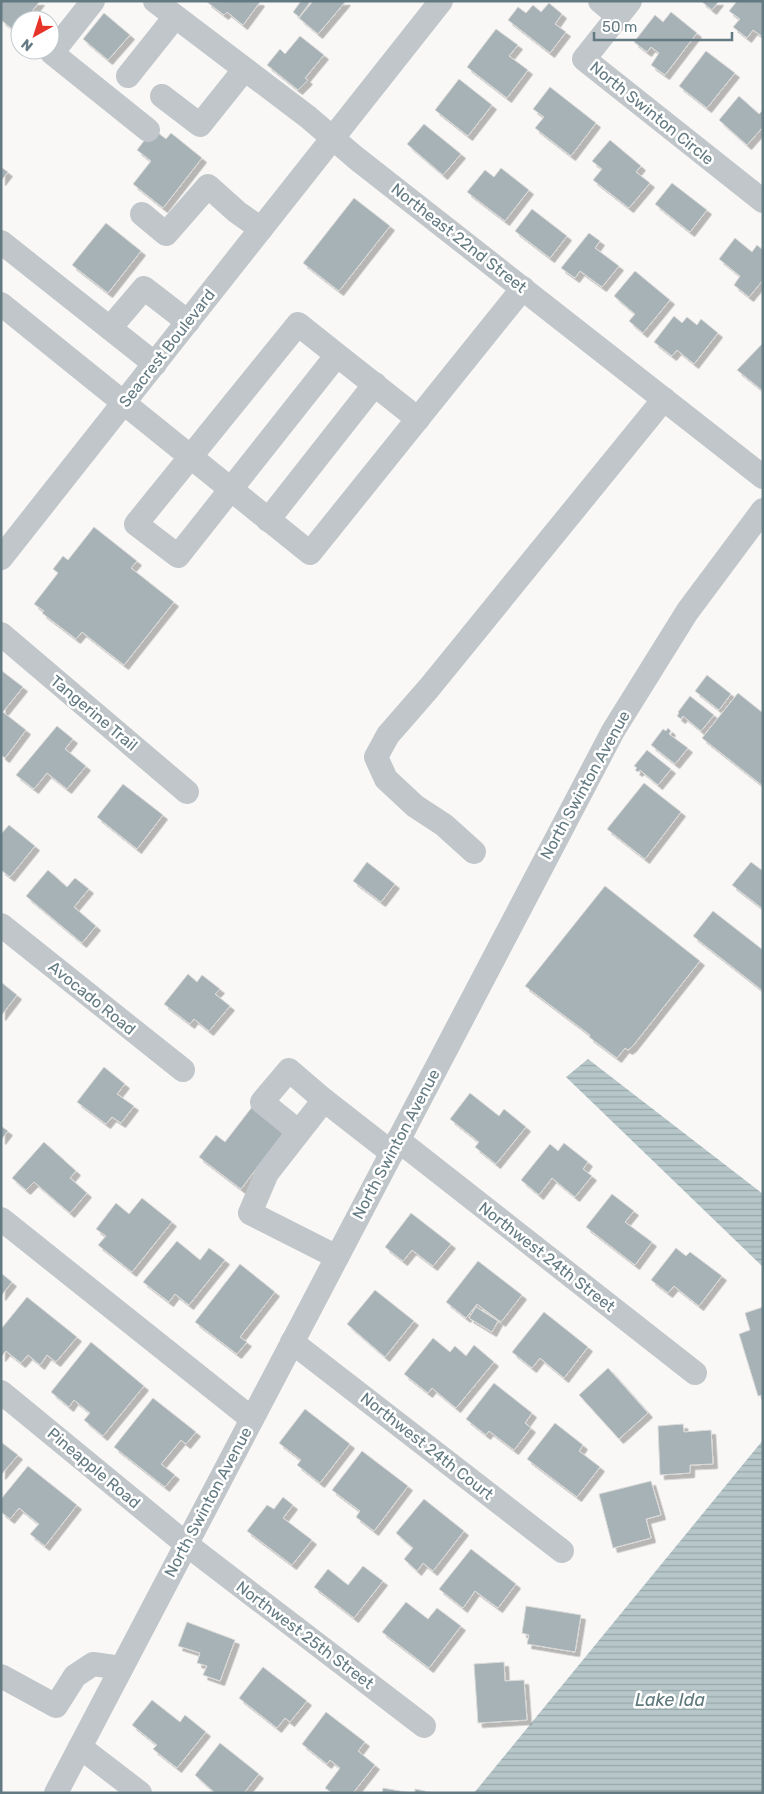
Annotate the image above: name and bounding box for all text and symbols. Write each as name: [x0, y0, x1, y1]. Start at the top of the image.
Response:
north arrow: [10, 10, 60, 60]
scale bar: [594, 10, 732, 42]
text: 50 m: [602, 18, 637, 36]
text: N: [18, 35, 36, 54]
street label: North Swinton Circle: [586, 57, 718, 169]
street label: Northeast 22nd Street: [387, 179, 531, 297]
street label: Seacrest Boulevard: [115, 285, 219, 411]
street label: Tangerine Trail: [47, 671, 141, 755]
street label: North Swinton Avenue: [536, 707, 634, 863]
street label: Avocado Road: [45, 957, 139, 1039]
street label: North Swinton Avenue: [348, 1066, 444, 1222]
street label: Northwest 24th Street: [475, 1198, 619, 1316]
street label: Northwest 24th Court: [357, 1388, 497, 1504]
street label: Pineapple Road: [44, 1424, 144, 1512]
street label: North Swinton Avenue: [160, 1424, 256, 1580]
street label: Northwest 25th Street: [232, 1577, 378, 1693]
water label: Lake Ida: [635, 1689, 706, 1711]

